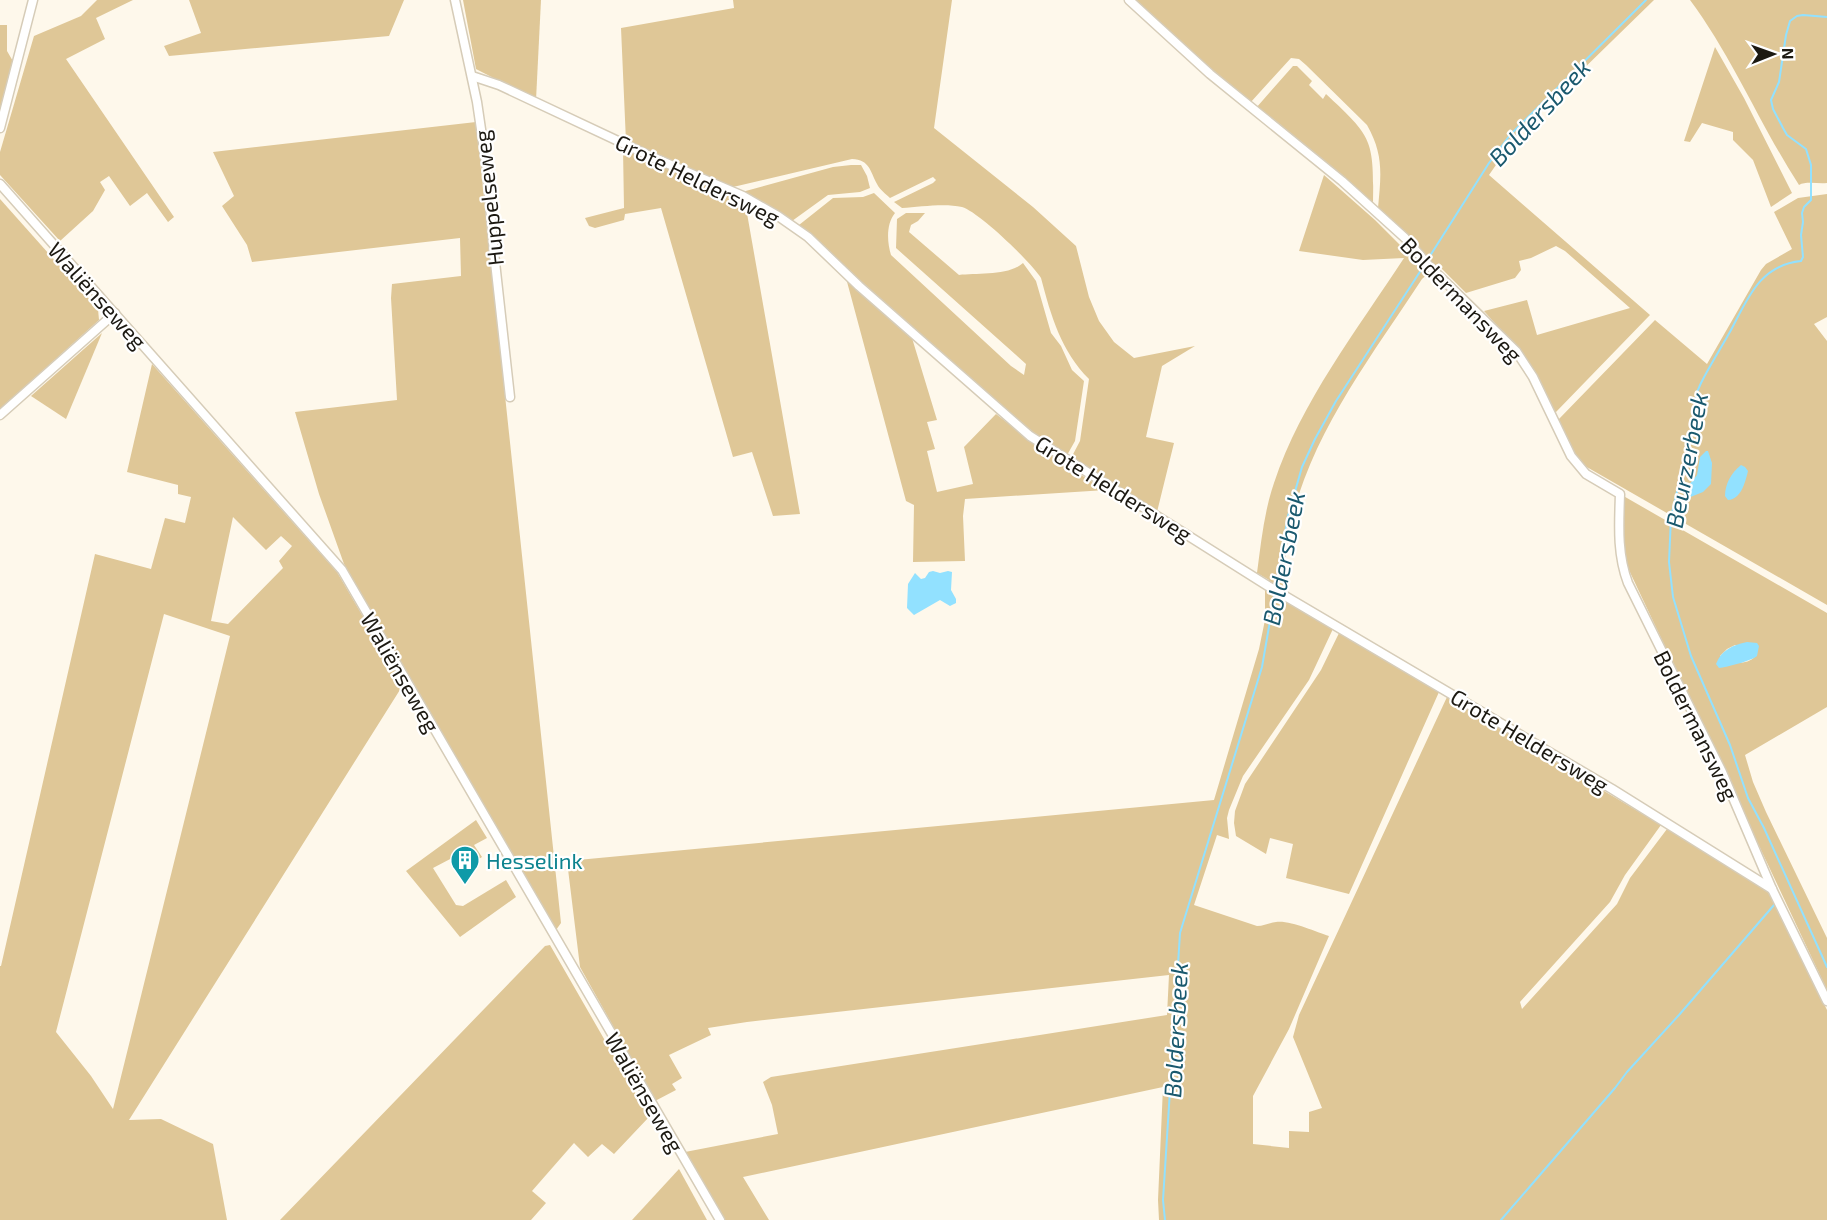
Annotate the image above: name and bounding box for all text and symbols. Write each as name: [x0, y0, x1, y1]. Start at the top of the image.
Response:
north arrow: [1743, 24, 1803, 84]
text: N: [1779, 48, 1798, 60]
water label: Boldersbeek: [1482, 52, 1596, 172]
street label: Grote Heldersweg: [612, 128, 784, 230]
street label: Huppelseweg: [468, 129, 508, 267]
street label: Boldermansweg: [1396, 231, 1528, 367]
street label: Waliënseweg: [43, 236, 153, 354]
water label: Beurzerbeek: [1659, 390, 1713, 530]
street label: Grote Heldersweg: [1031, 429, 1197, 547]
water label: Boldersbeek: [1256, 489, 1310, 627]
street label: Waliënseweg: [356, 607, 446, 737]
street label: Boldermansweg: [1650, 646, 1744, 804]
street label: Grote Heldersweg: [1446, 683, 1614, 797]
building icon: Hesselink: [449, 844, 481, 886]
place label: Hesselink: [486, 847, 583, 873]
water label: Boldersbeek: [1157, 961, 1193, 1099]
street label: Waliënseweg: [600, 1027, 690, 1157]

